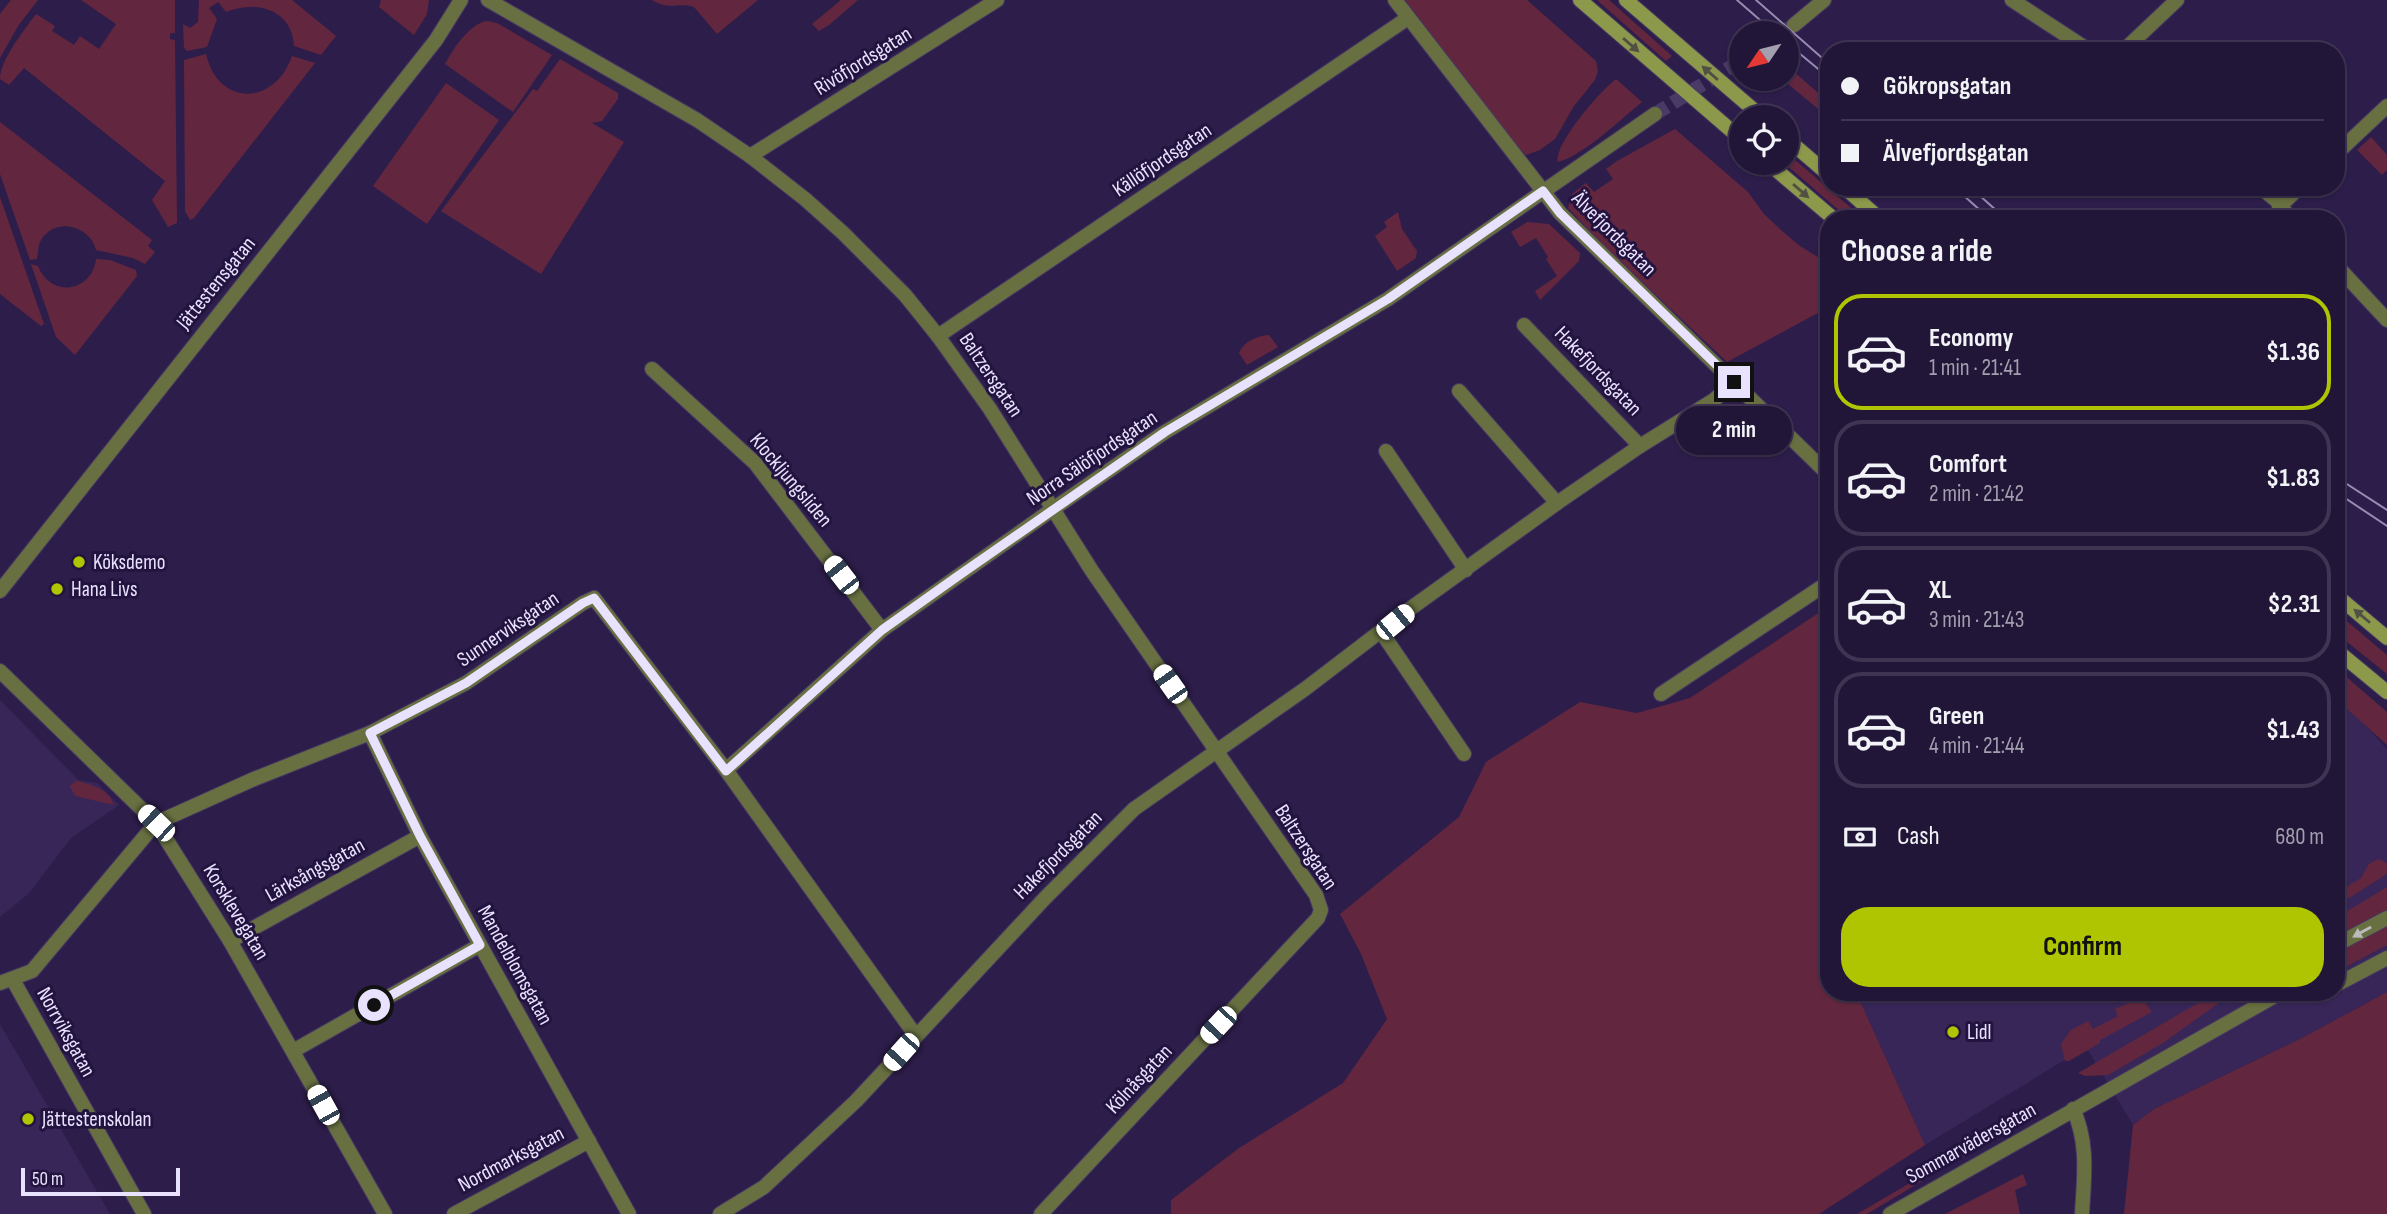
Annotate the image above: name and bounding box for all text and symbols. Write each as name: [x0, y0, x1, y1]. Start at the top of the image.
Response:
street label: Rivöfjordsgatan: [810, 21, 916, 101]
north arrow: [1729, 21, 1799, 91]
map controls: [1729, 21, 1799, 175]
one-way arrow: [1622, 37, 1640, 53]
one-way arrow: [1702, 66, 1719, 81]
text: Gökropsgatan: [1883, 71, 2011, 102]
button: locate: [1729, 105, 1799, 175]
street label: Källöfjordsgatan: [1108, 118, 1216, 202]
text: Älvefjordsgatan: [1883, 138, 2029, 169]
one-way arrow: [1792, 183, 1810, 199]
street label: Älvefjordsgatan: [1566, 186, 1662, 282]
street label: Jättestensgatan: [171, 232, 261, 335]
text: Choose a ride: [1841, 232, 1993, 271]
street label: Hakefjordsgatan: [1549, 321, 1647, 421]
icon: car: [1845, 321, 1908, 384]
text: Economy: [1929, 323, 2013, 354]
street label: Baltzersgatan: [954, 328, 1028, 422]
text: $1.36: [2266, 337, 2320, 368]
text: 1 min · 21:41: [1929, 354, 2021, 382]
route end: [1718, 366, 1750, 398]
street label: Norra Sälöfjordsgatan: [1022, 405, 1162, 511]
callout: 2 min: [1676, 406, 1792, 456]
text: 2 min: [1712, 416, 1756, 444]
street label: Klockljungsliden: [745, 428, 837, 532]
icon: car: [1845, 447, 1908, 510]
text: Comfort: [1929, 449, 2007, 480]
text: $1.83: [2266, 463, 2320, 494]
text: 2 min · 21:42: [1929, 480, 2024, 508]
place label: Köksdemo: [93, 550, 166, 575]
car: [820, 552, 863, 598]
marker: Köksdemo: [71, 554, 87, 570]
icon: car: [1845, 573, 1908, 636]
text: XL: [1929, 575, 1951, 606]
place label: Hana Livs: [71, 577, 138, 602]
marker: Hana Livs: [49, 581, 65, 597]
street label: Sunnerviksgatan: [452, 586, 564, 672]
text: $2.31: [2268, 589, 2320, 620]
car: [1373, 601, 1418, 643]
text: 3 min · 21:43: [1929, 606, 2024, 634]
one-way arrow: [2353, 609, 2371, 624]
car: [1150, 661, 1191, 707]
icon: car: [1845, 699, 1908, 762]
text: Green: [1929, 701, 1984, 732]
text: $1.43: [2266, 715, 2320, 746]
text: 4 min · 21:44: [1929, 732, 2024, 760]
street label: Baltzersgatan: [1269, 800, 1343, 894]
car: [134, 801, 179, 845]
street label: Hakefjordsgatan: [1009, 806, 1107, 904]
icon: cash: [1841, 818, 1879, 856]
text: Cash: [1897, 821, 1940, 852]
text: 680 m: [2275, 823, 2324, 851]
street label: Lärksångsgatan: [261, 833, 369, 907]
street label: Korsklevegatan: [198, 860, 274, 964]
street label: Mandelblomsgatan: [472, 901, 558, 1029]
button: Confirm: [1841, 907, 2324, 987]
one-way arrow: [2351, 925, 2371, 937]
street label: Norrviksgatan: [31, 983, 101, 1081]
route start: [358, 989, 390, 1021]
car: [1196, 1002, 1241, 1048]
place label: Lidl: [1967, 1020, 1991, 1045]
marker: Lidl: [1945, 1024, 1961, 1040]
car: [880, 1029, 923, 1075]
street label: Kölnåsgatan: [1101, 1039, 1177, 1119]
car: [304, 1082, 343, 1128]
street label: Sommarvädersgatan: [1902, 1097, 2040, 1189]
place label: Jättestenskolan: [41, 1107, 152, 1132]
marker: Jättestenskolan: [20, 1111, 36, 1127]
street label: Nordmarksgatan: [454, 1121, 568, 1197]
scale bar: [21, 1165, 180, 1197]
text: 50 m: [32, 1168, 63, 1191]

